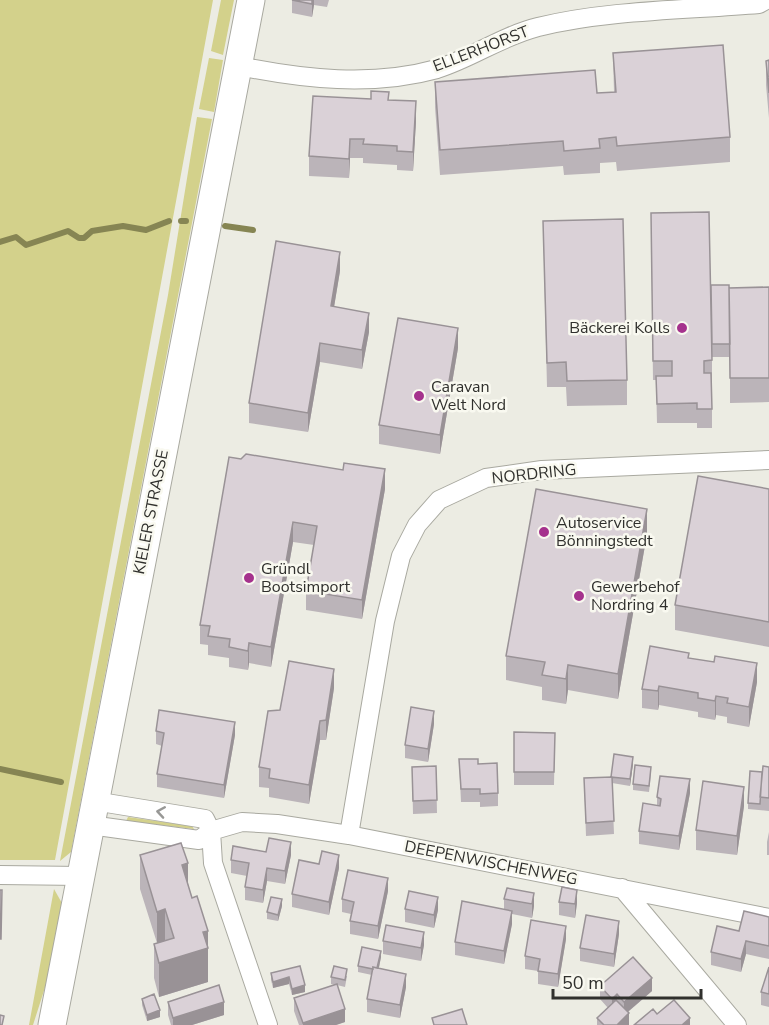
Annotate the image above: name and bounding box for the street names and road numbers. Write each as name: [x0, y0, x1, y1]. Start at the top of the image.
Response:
street label: ELLERHORST: [430, 20, 532, 77]
street label: KIELER STRASSE: [128, 448, 174, 576]
street label: NORDRING: [491, 459, 577, 489]
street label: DEEPENWISCHENWEG: [403, 835, 579, 891]

